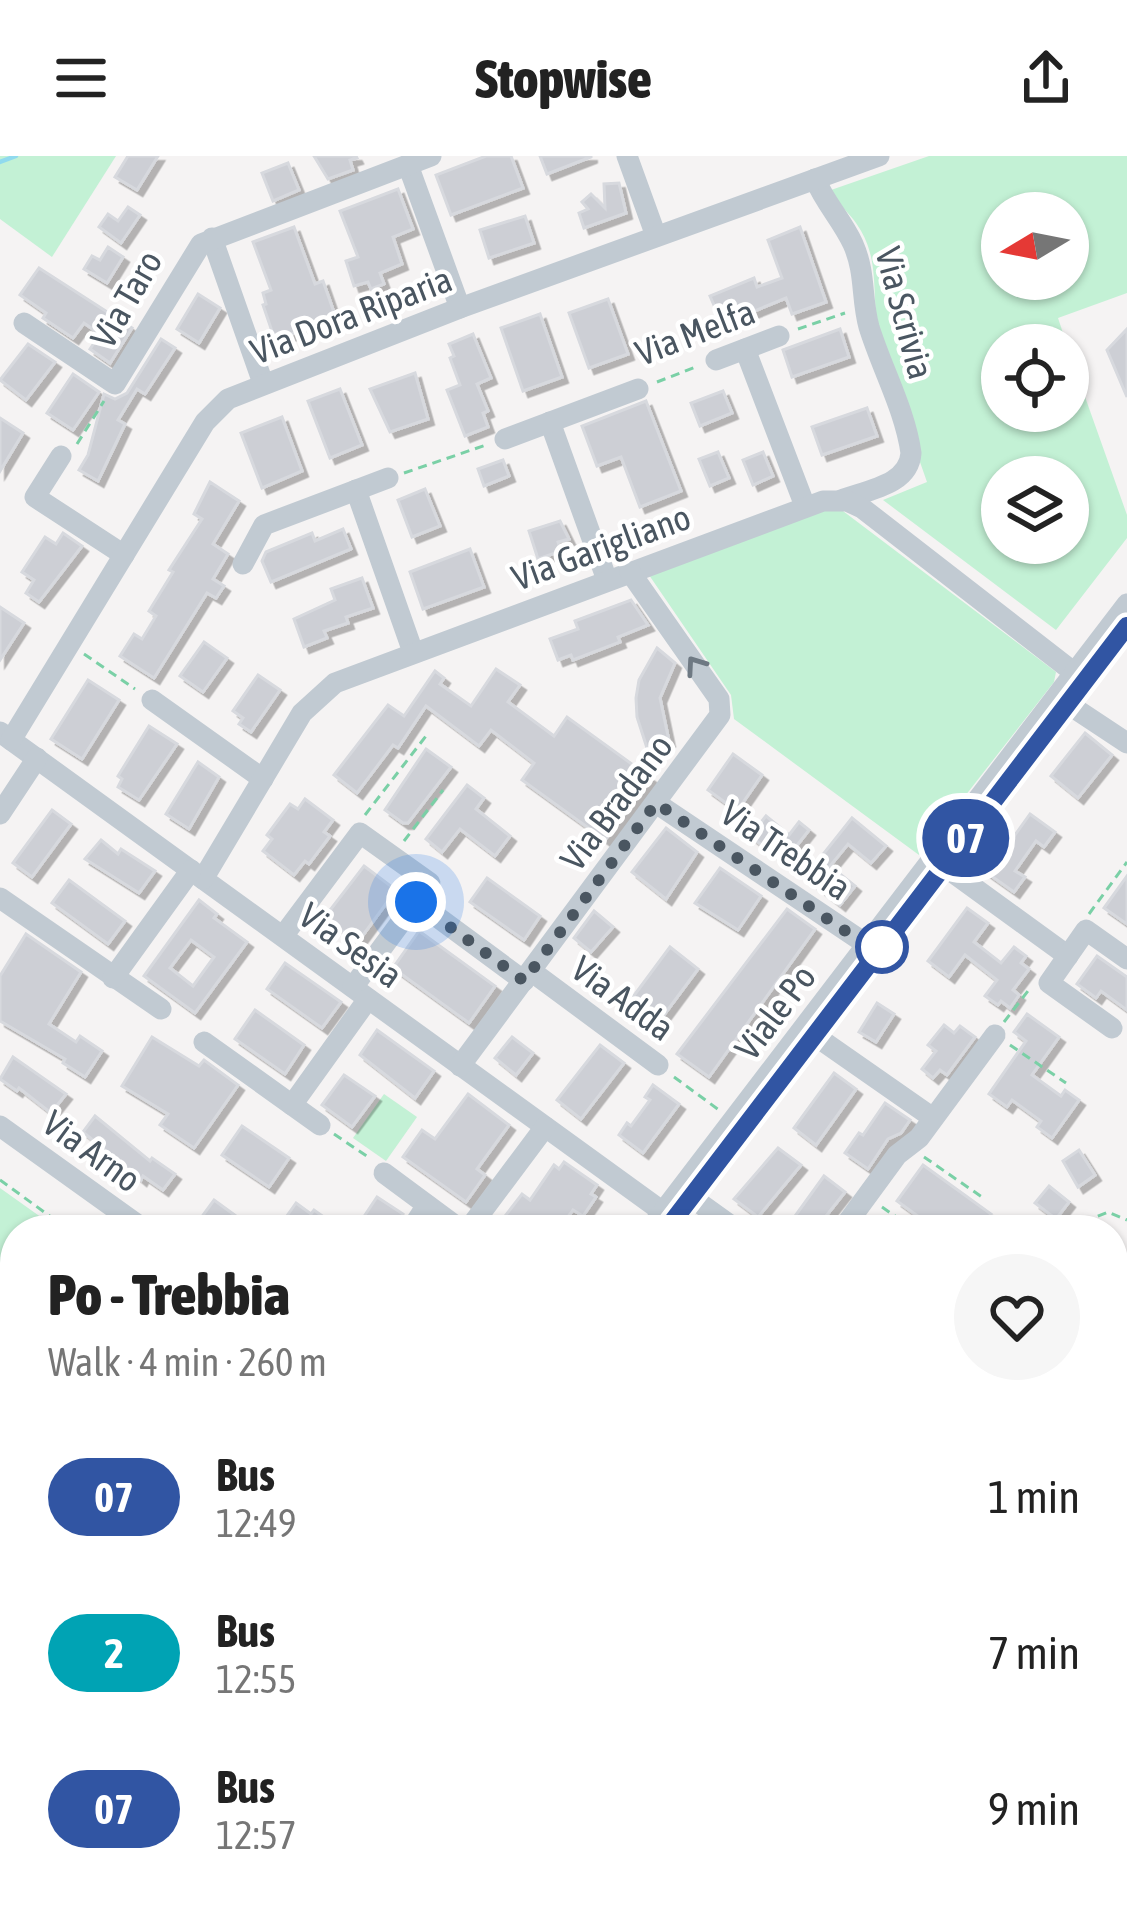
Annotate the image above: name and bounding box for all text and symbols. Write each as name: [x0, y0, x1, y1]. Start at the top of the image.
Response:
icon: menu: [48, 45, 114, 111]
icon: share: [1013, 45, 1079, 111]
text: Stopwise: [475, 48, 652, 109]
north arrow: [981, 192, 1089, 300]
map controls: [981, 192, 1089, 564]
street label: Via Scrivia: [867, 242, 943, 384]
street label: Via Taro: [82, 243, 170, 355]
street label: Via Dora Riparia: [245, 257, 457, 373]
street label: Via Melfa: [629, 290, 761, 374]
button: locate: [981, 324, 1089, 432]
button: layers: [981, 456, 1089, 564]
street label: Via Garigliano: [506, 495, 696, 599]
one-way arrow: [687, 656, 709, 678]
street label: Via Bradano: [551, 726, 681, 878]
street label: Via Trebbia: [713, 791, 859, 909]
line badge: 07: [912, 799, 1020, 877]
text: 07: [946, 814, 986, 862]
your location: [386, 872, 446, 932]
street label: Via Sesia: [291, 894, 411, 996]
unlabelled marker: [857, 922, 907, 972]
street label: Via Adda: [564, 947, 682, 1049]
street label: Viale Po: [726, 957, 824, 1067]
street label: Via Arno: [35, 1102, 149, 1200]
button: heart: [954, 1254, 1080, 1380]
text: Po - Trebbia: [48, 1262, 290, 1327]
text: Walk · 4 min · 260 m: [48, 1340, 327, 1384]
text: Bus: [216, 1449, 275, 1501]
text: 1 min: [988, 1471, 1080, 1523]
text: 07: [94, 1473, 134, 1521]
text: 12:49: [216, 1501, 296, 1545]
text: Bus: [216, 1605, 275, 1657]
text: 7 min: [988, 1627, 1080, 1679]
text: 2: [104, 1629, 124, 1677]
text: 12:55: [216, 1657, 296, 1701]
text: Bus: [216, 1761, 275, 1813]
text: 9 min: [988, 1783, 1080, 1835]
text: 07: [94, 1785, 134, 1833]
text: 12:57: [216, 1813, 296, 1857]

